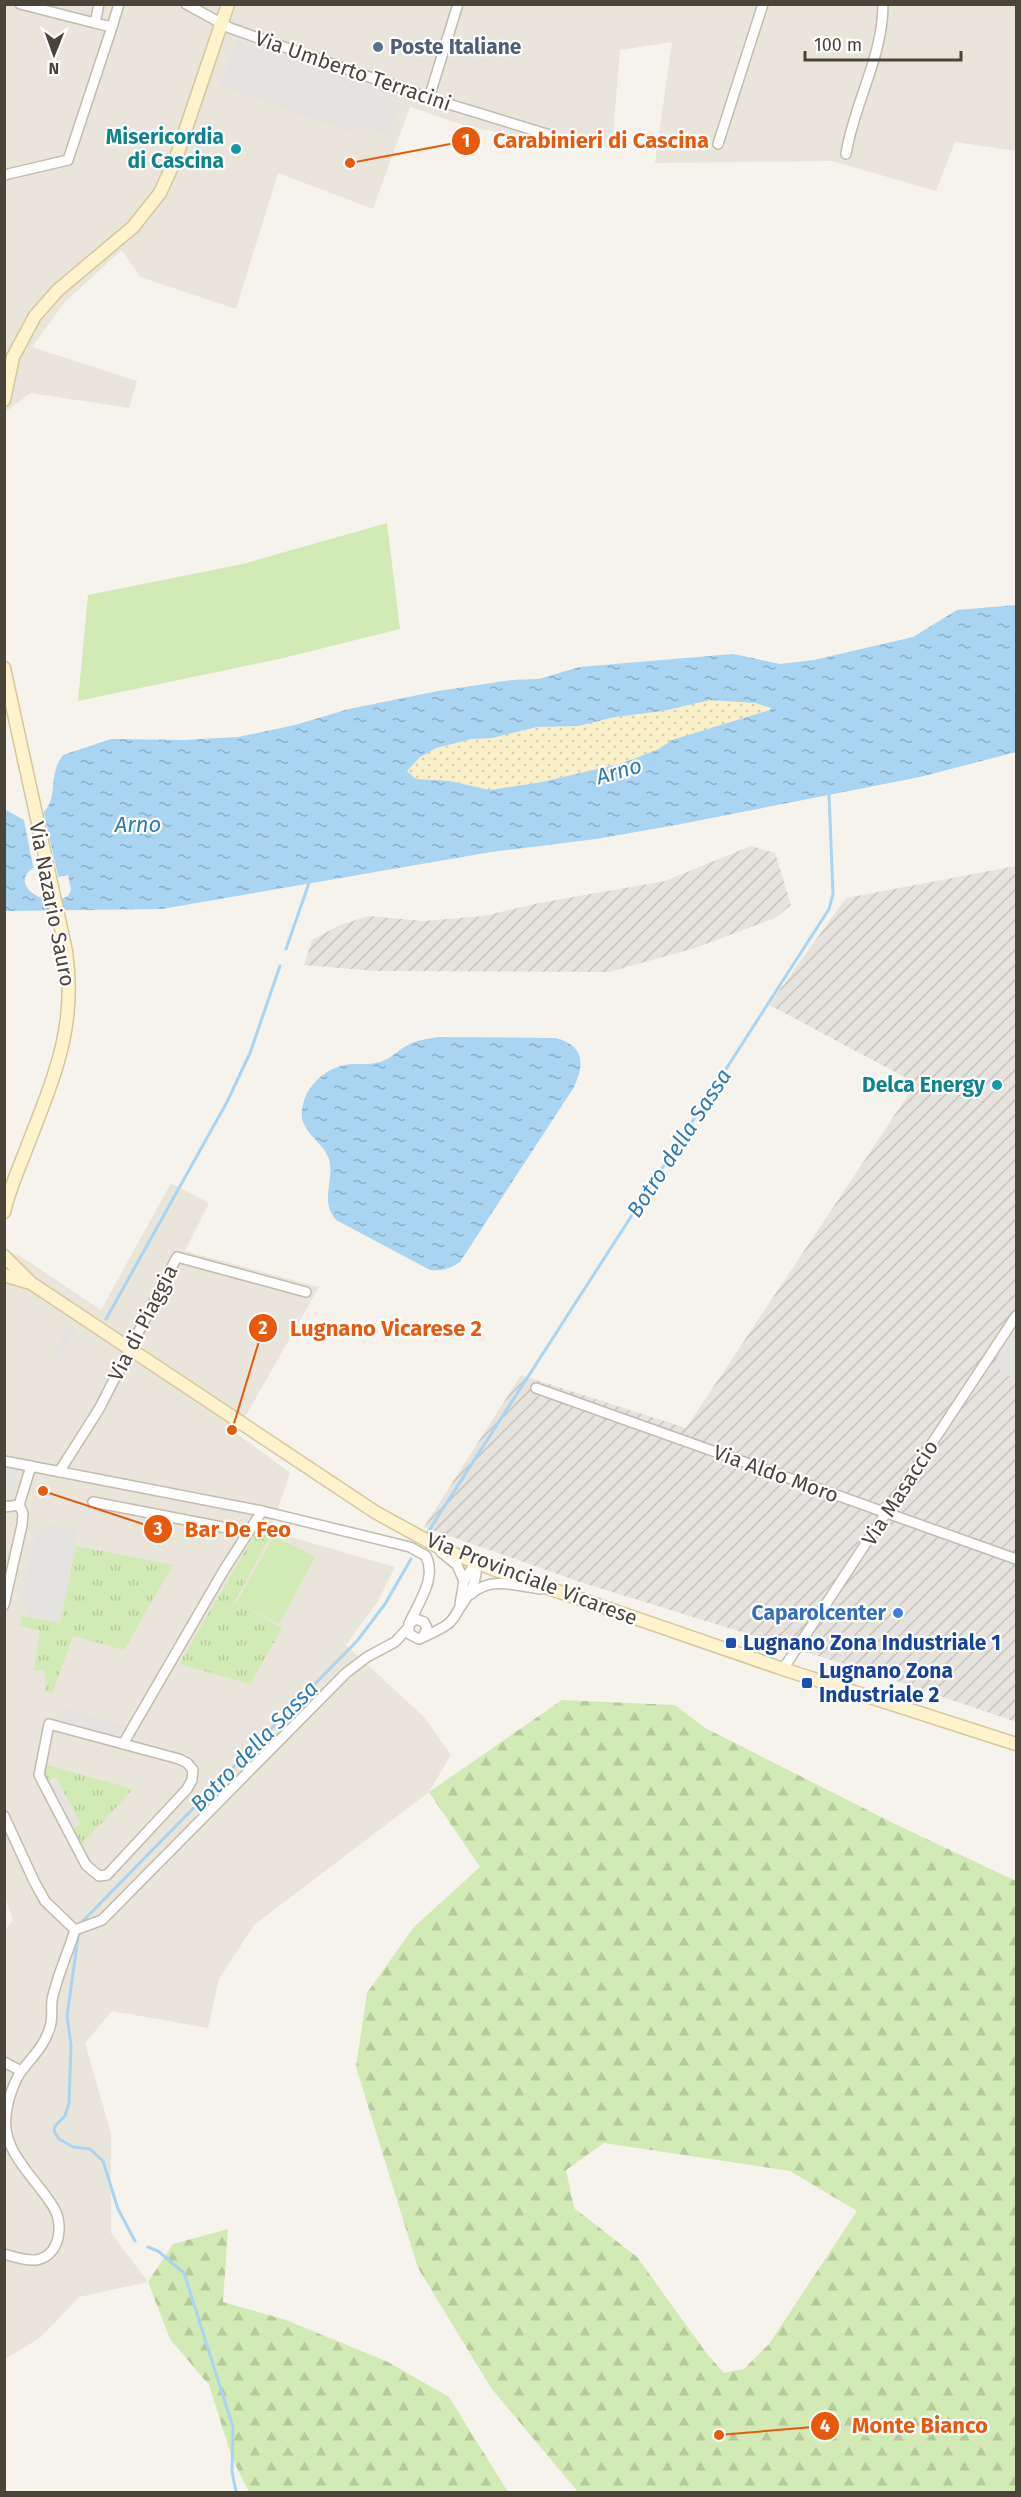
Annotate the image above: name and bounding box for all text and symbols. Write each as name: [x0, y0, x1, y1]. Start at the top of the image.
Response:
north arrow: [24, 24, 84, 84]
scale bar: [805, 24, 961, 62]
street label: Via Umberto Terracini: [251, 25, 455, 117]
place label: Poste Italiane: [390, 34, 522, 60]
text: 100 m: [814, 34, 862, 56]
marker: Poste Italiane: [371, 40, 385, 54]
text: N: [48, 59, 59, 78]
callout: Carabinieri di Cascina: [451, 121, 721, 161]
place label: Misericordia di Cascina: [106, 124, 224, 174]
text: Carabinieri di Cascina: [493, 127, 709, 154]
text: 1: [462, 130, 470, 152]
marker: Misericordia di Cascina: [229, 142, 243, 156]
water label: Arno: [592, 752, 645, 791]
water label: Arno: [114, 811, 161, 838]
street label: Via Nazario Sauro: [23, 819, 81, 989]
water label: Botro della Sassa: [621, 1064, 737, 1222]
place label: Delca Energy: [862, 1072, 985, 1098]
marker: Delca Energy: [990, 1078, 1004, 1092]
street label: Via di Piaggia: [103, 1260, 183, 1386]
callout: Lugnano Vicarese 2: [248, 1308, 494, 1348]
text: Lugnano Vicarese 2: [290, 1315, 482, 1342]
text: 2: [258, 1317, 268, 1339]
street label: Via Masaccio: [856, 1435, 944, 1551]
street label: Via Aldo Moro: [710, 1439, 842, 1509]
callout: Bar De Feo: [143, 1509, 303, 1549]
text: Bar De Feo: [185, 1516, 291, 1543]
text: 3: [152, 1518, 163, 1540]
street label: Via Provinciale Vicarese: [423, 1527, 641, 1631]
place label: Caparolcenter: [752, 1600, 887, 1626]
marker: Caparolcenter: [891, 1606, 905, 1620]
place label: Lugnano Zona Industriale 1: [743, 1630, 1001, 1656]
marker: Lugnano Zona Industriale 1: [724, 1636, 738, 1650]
place label: Lugnano Zona Industriale 2: [819, 1658, 953, 1708]
water label: Botro della Sassa: [185, 1675, 323, 1817]
marker: Lugnano Zona Industriale 2: [800, 1676, 814, 1690]
callout: Monte Bianco: [810, 2406, 999, 2446]
text: Monte Bianco: [852, 2412, 988, 2439]
text: 4: [820, 2415, 830, 2437]

